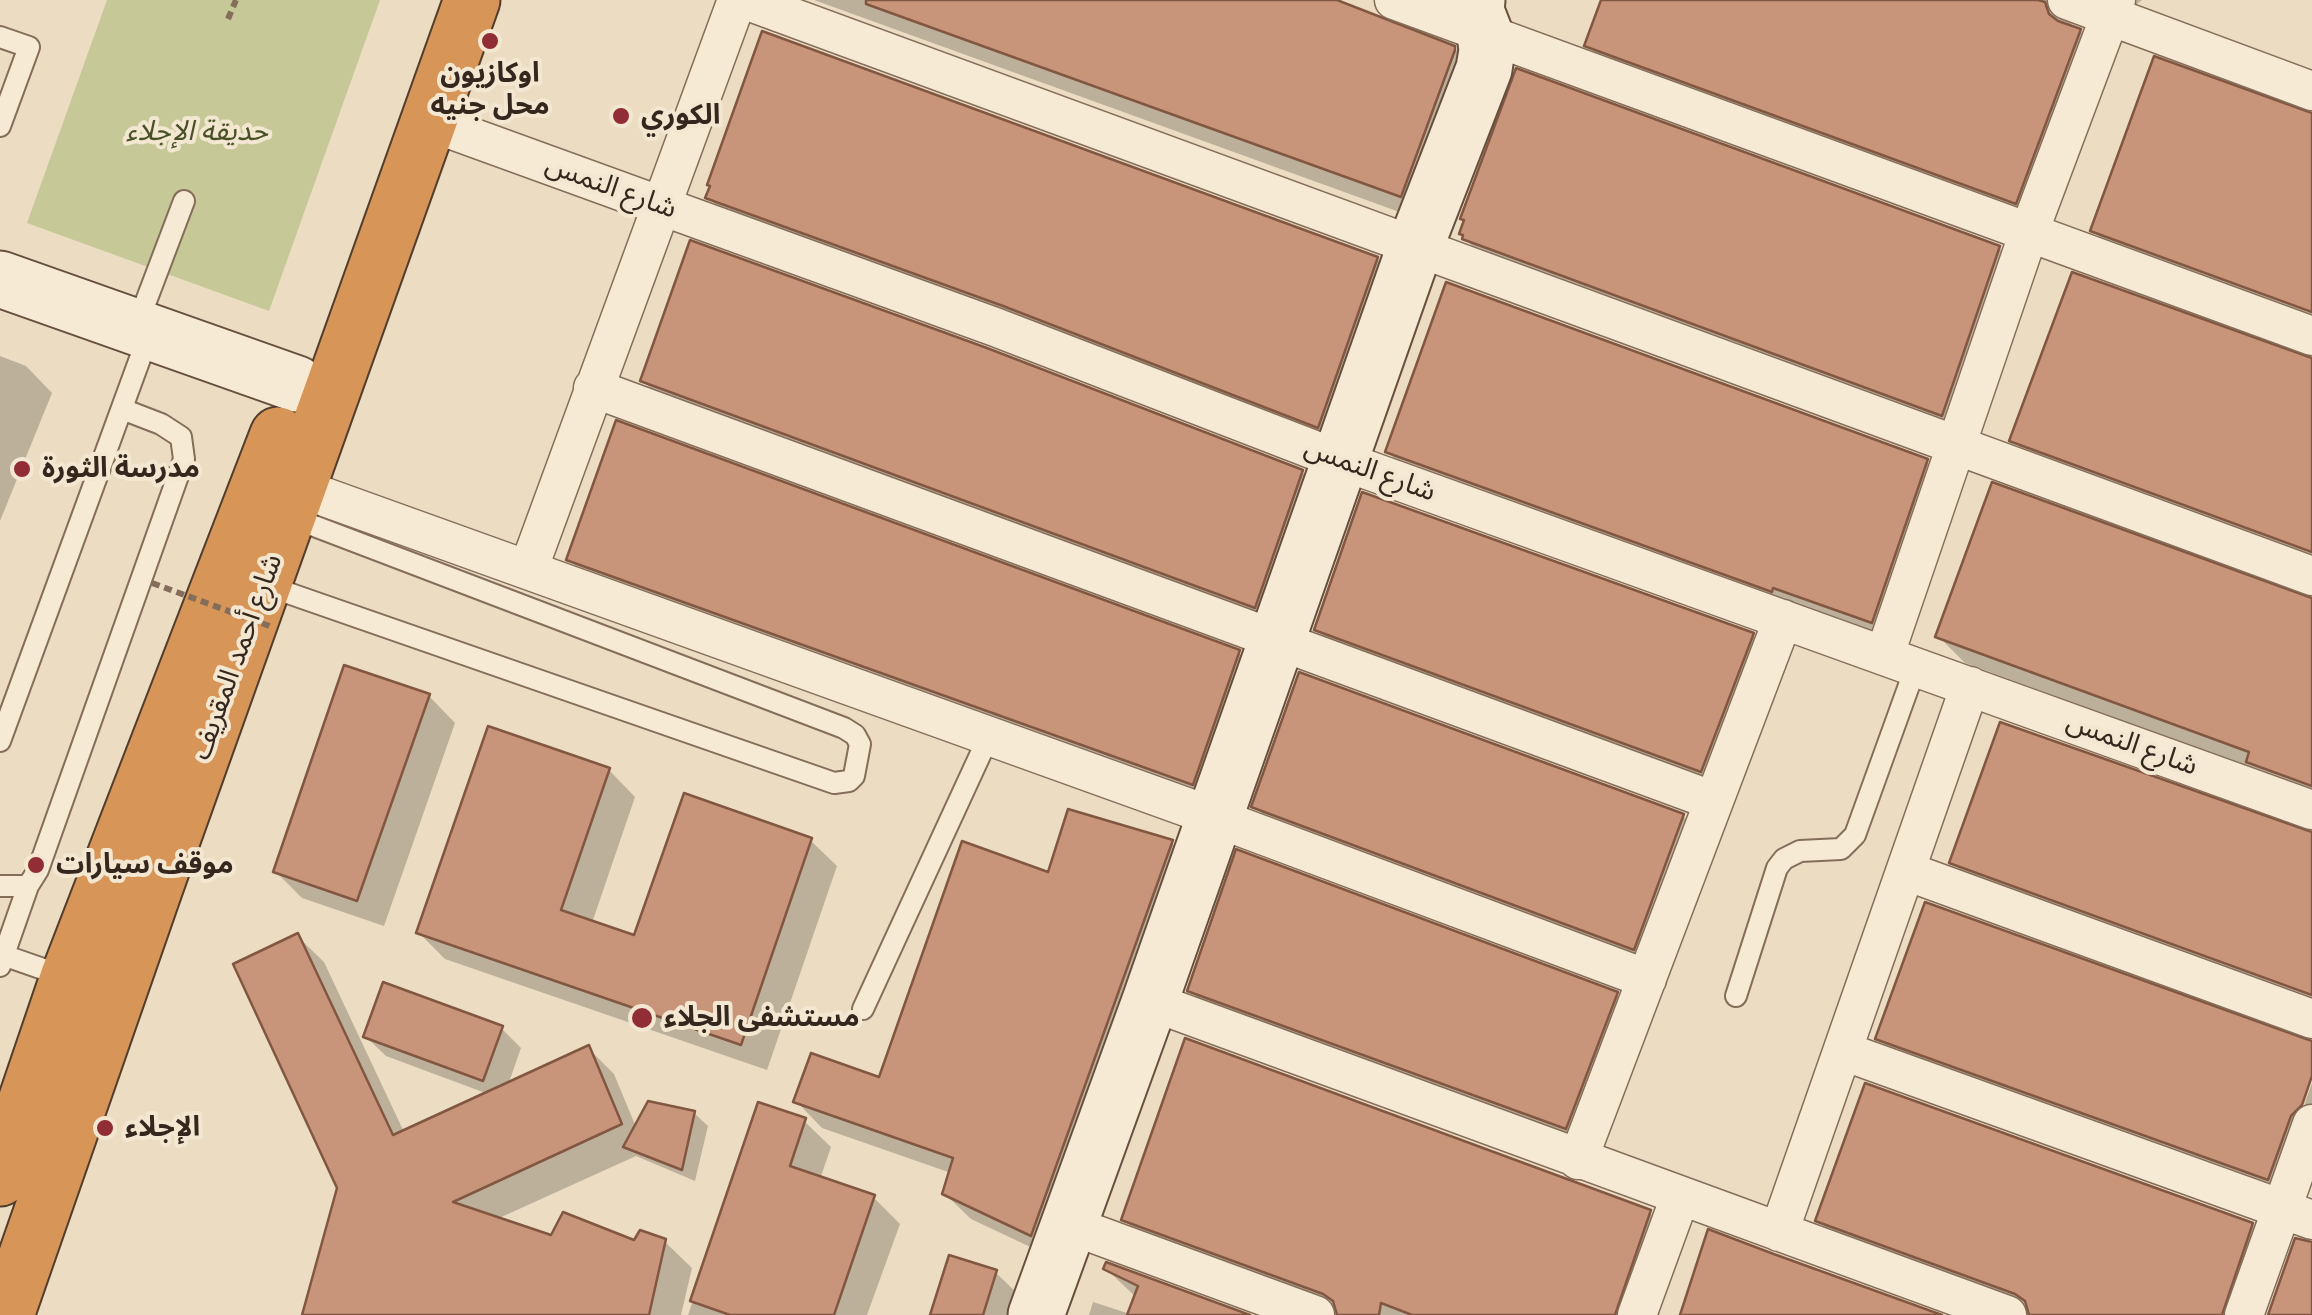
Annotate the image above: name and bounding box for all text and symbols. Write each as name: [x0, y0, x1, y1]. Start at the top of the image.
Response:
marker: اوكازيون محل جنيه: [479, 30, 501, 52]
place label: اوكازيون محل جنيه: [430, 57, 550, 123]
place label: الكوري: [641, 99, 720, 133]
marker: الكوري: [610, 105, 632, 127]
park label: حديقة الإجلاء: [126, 115, 268, 149]
street label: شارع النمس: [541, 148, 681, 226]
street label: شارع النمس: [1300, 431, 1440, 509]
place label: مدرسة الثورة: [42, 452, 200, 486]
marker: مدرسة الثورة: [11, 458, 33, 480]
street label: شارع أحمد المقريف: [184, 550, 290, 764]
street label: شارع النمس: [2062, 705, 2202, 783]
place label: موقف سيارات: [56, 848, 233, 882]
marker: موقف سيارات: [25, 854, 47, 876]
place label: مستشفى الجلاء: [664, 1001, 860, 1035]
marker: مستشفى الجلاء: [629, 1005, 655, 1031]
place label: الإجلاء: [125, 1111, 200, 1145]
marker: الإجلاء: [94, 1117, 116, 1139]

